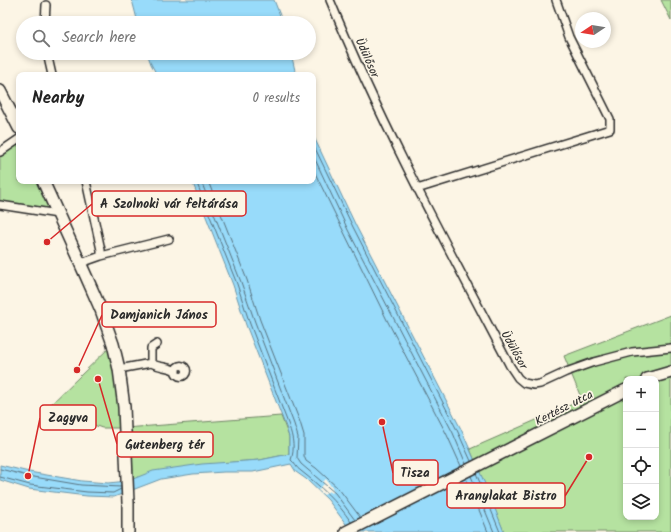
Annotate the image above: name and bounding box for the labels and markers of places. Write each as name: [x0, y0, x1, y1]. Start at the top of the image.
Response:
callout: A Szolnoki vár feltárása: [92, 191, 246, 216]
callout: Damjanich János: [102, 302, 216, 327]
callout: Zagyva: [40, 405, 96, 430]
callout: Gutenberg tér: [117, 432, 213, 457]
callout: Tisza: [393, 460, 438, 485]
callout: Aranylakat Bistro: [447, 483, 565, 508]

